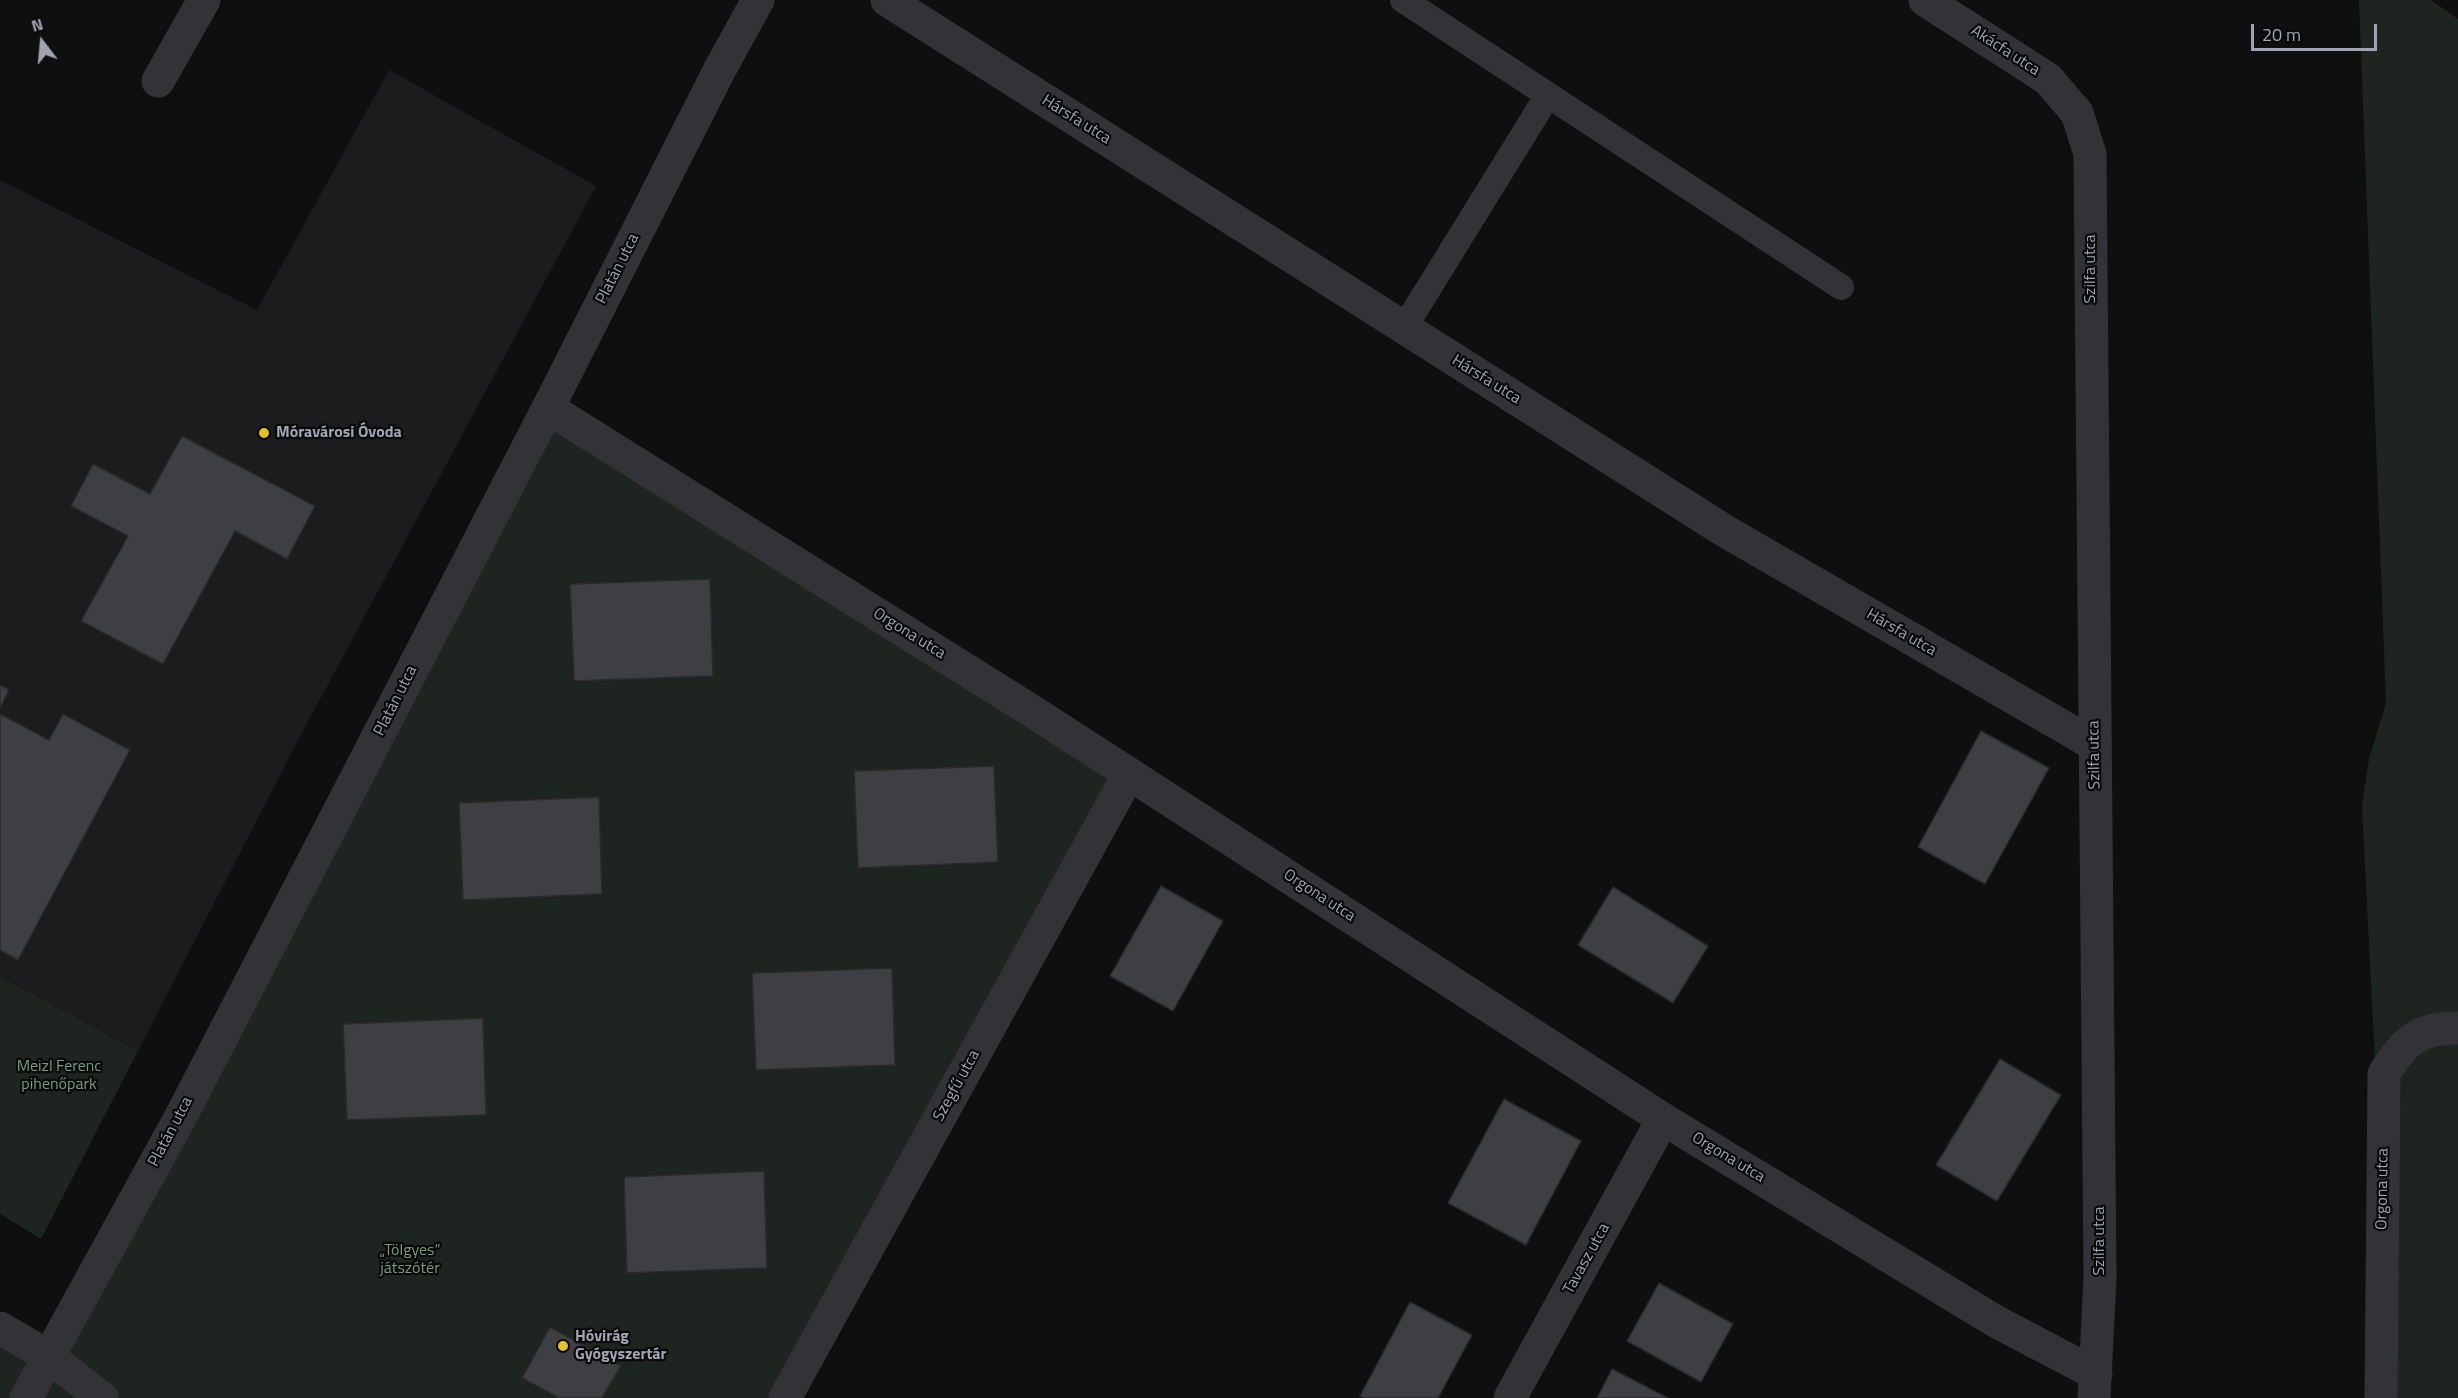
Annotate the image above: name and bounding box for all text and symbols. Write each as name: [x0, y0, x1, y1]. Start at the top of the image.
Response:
north arrow: [12, 12, 72, 72]
text: N: [28, 12, 46, 38]
scale bar: [2254, 12, 2380, 50]
text: 20 m: [2262, 21, 2301, 48]
street label: Akácfa utca: [1967, 22, 2043, 80]
street label: Hársfa utca: [1038, 91, 1114, 149]
street label: Platán utca: [592, 231, 644, 307]
street label: Szilfa utca: [2081, 234, 2101, 304]
street label: Hársfa utca: [1448, 351, 1524, 409]
place label: Móravárosi Óvoda: [276, 423, 402, 443]
marker: Móravárosi Óvoda: [257, 426, 271, 440]
street label: Orgona utca: [869, 604, 949, 664]
street label: Hársfa utca: [1863, 605, 1939, 661]
street label: Platán utca: [370, 663, 422, 739]
street label: Szilfa utca: [2085, 720, 2105, 790]
street label: Orgona utca: [1279, 866, 1359, 926]
street label: Szegfű utca: [930, 1047, 984, 1125]
park label: Meizl Ferenc pihenőpark: [17, 1057, 101, 1095]
street label: Platán utca: [145, 1094, 197, 1170]
street label: Orgona utca: [1688, 1129, 1768, 1187]
street label: Orgona utca: [2373, 1148, 2393, 1230]
street label: Szilfa utca: [2090, 1206, 2110, 1276]
street label: Tavasz utca: [1560, 1220, 1614, 1298]
park label: „Tölgyes” játszótér: [379, 1241, 441, 1279]
place label: Hóvirág Gyógyszertár: [575, 1327, 666, 1365]
marker: Hóvirág Gyógyszertár: [556, 1339, 570, 1353]

